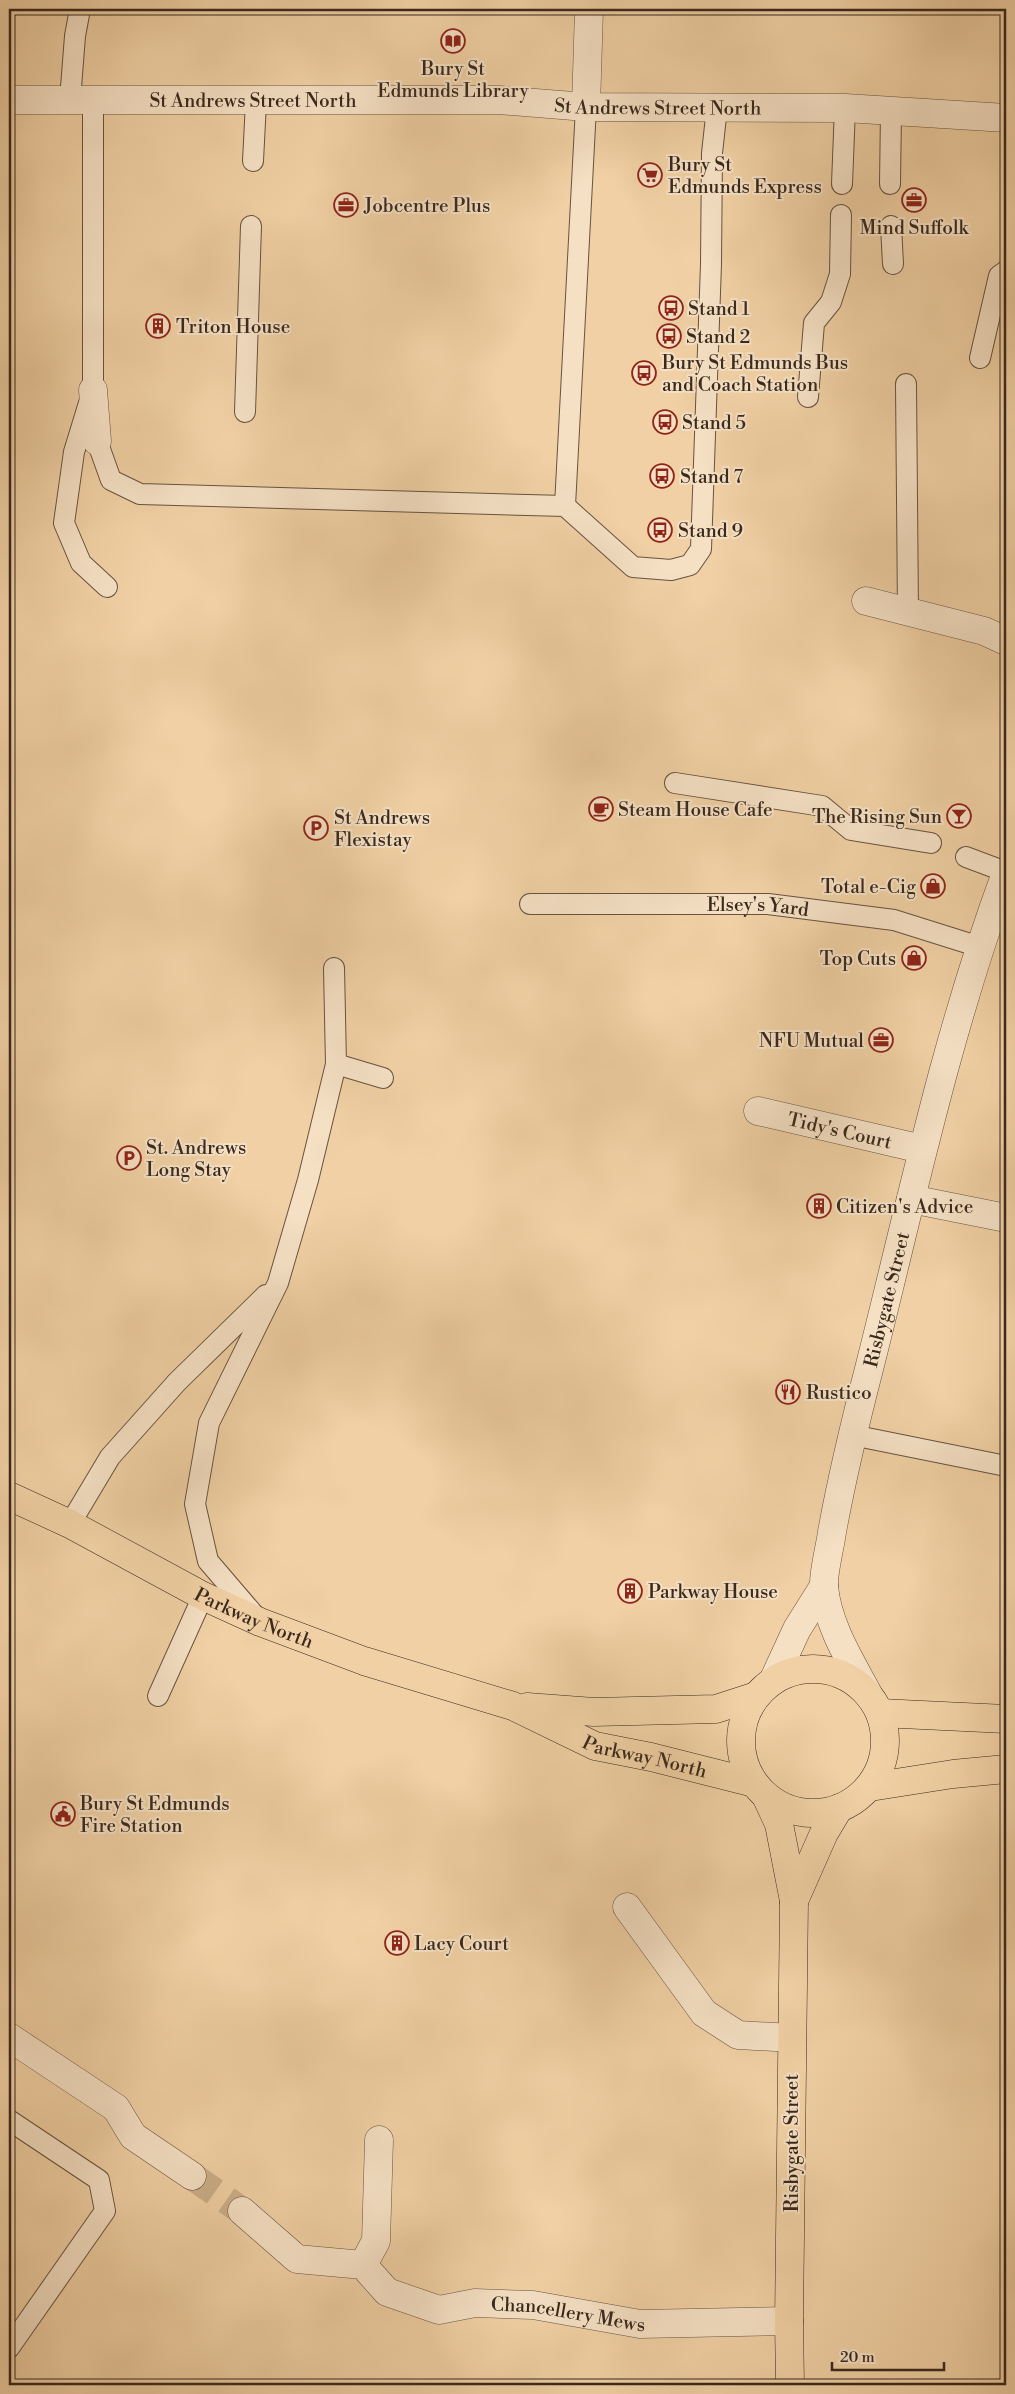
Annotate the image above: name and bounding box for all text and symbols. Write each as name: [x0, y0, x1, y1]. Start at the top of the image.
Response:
library icon: Bury St Edmunds Library: [440, 28, 466, 54]
place label: Bury St Edmunds Library: [377, 57, 529, 103]
street label: St Andrews Street North: [149, 89, 357, 113]
street label: St Andrews Street North: [553, 93, 761, 121]
place label: Bury St Edmunds Express: [667, 153, 822, 199]
supermarket icon: Bury St Edmunds Express: [637, 162, 663, 188]
office icon: Mind Suffolk: [901, 187, 927, 213]
office icon: Jobcentre Plus: [333, 192, 359, 218]
place label: Jobcentre Plus: [363, 194, 490, 218]
place label: Mind Suffolk: [860, 216, 970, 240]
bus stop icon: Stand 1: [658, 295, 684, 321]
place label: Stand 1: [688, 297, 750, 321]
building icon: Triton House: [145, 313, 171, 339]
place label: Triton House: [176, 315, 290, 339]
bus stop icon: Stand 2: [656, 323, 682, 349]
place label: Stand 2: [686, 325, 750, 349]
place label: Bury St Edmunds Bus and Coach Station: [661, 351, 848, 397]
bus stop icon: Bury St Edmunds Bus and Coach Station: [631, 360, 657, 386]
bus stop icon: Stand 5: [652, 409, 678, 435]
place label: Stand 5: [682, 411, 746, 435]
bus stop icon: Stand 7: [649, 463, 675, 489]
place label: Stand 7: [680, 465, 744, 489]
bus stop icon: Stand 9: [647, 517, 673, 543]
place label: Stand 9: [678, 519, 743, 543]
cafe icon: Steam House Cafe: [588, 796, 614, 822]
place label: Steam House Cafe: [618, 798, 773, 822]
bar icon: The Rising Sun: [946, 803, 972, 829]
place label: The Rising Sun: [812, 805, 942, 829]
place label: St Andrews Flexistay: [334, 806, 430, 852]
parking icon: St Andrews Flexistay: [303, 815, 329, 841]
shop icon: Total e-Cig: [920, 873, 946, 899]
place label: Total e-Cig: [821, 875, 916, 899]
street label: Elsey's Yard: [707, 893, 810, 922]
shop icon: Top Cuts: [901, 945, 927, 971]
place label: Top Cuts: [820, 947, 896, 971]
office icon: NFU Mutual: [868, 1027, 894, 1053]
place label: NFU Mutual: [759, 1029, 864, 1053]
street label: Tidy's Court: [785, 1107, 894, 1155]
place label: St. Andrews Long Stay: [146, 1136, 246, 1182]
parking icon: St. Andrews Long Stay: [116, 1145, 142, 1171]
building icon: Citizen's Advice: [806, 1193, 832, 1219]
place label: Citizen's Advice: [836, 1195, 973, 1219]
street label: Risbygate Street: [859, 1229, 915, 1370]
restaurant icon: Rustico: [775, 1379, 801, 1405]
place label: Rustico: [806, 1381, 872, 1405]
building icon: Parkway House: [617, 1578, 643, 1604]
place label: Parkway House: [648, 1580, 778, 1604]
street label: Parkway North: [190, 1583, 317, 1654]
street label: Parkway North: [578, 1731, 709, 1784]
place label: Bury St Edmunds Fire Station: [79, 1792, 230, 1838]
public building icon: Bury St Edmunds Fire Station: [50, 1801, 76, 1827]
building icon: Lacy Court: [384, 1930, 410, 1956]
place label: Lacy Court: [414, 1932, 509, 1956]
street label: Risbygate Street: [780, 2074, 804, 2212]
street label: Chancellery Mews: [491, 2293, 645, 2337]
scale bar: [832, 2339, 945, 2371]
text: 20 m: [840, 2348, 875, 2367]

